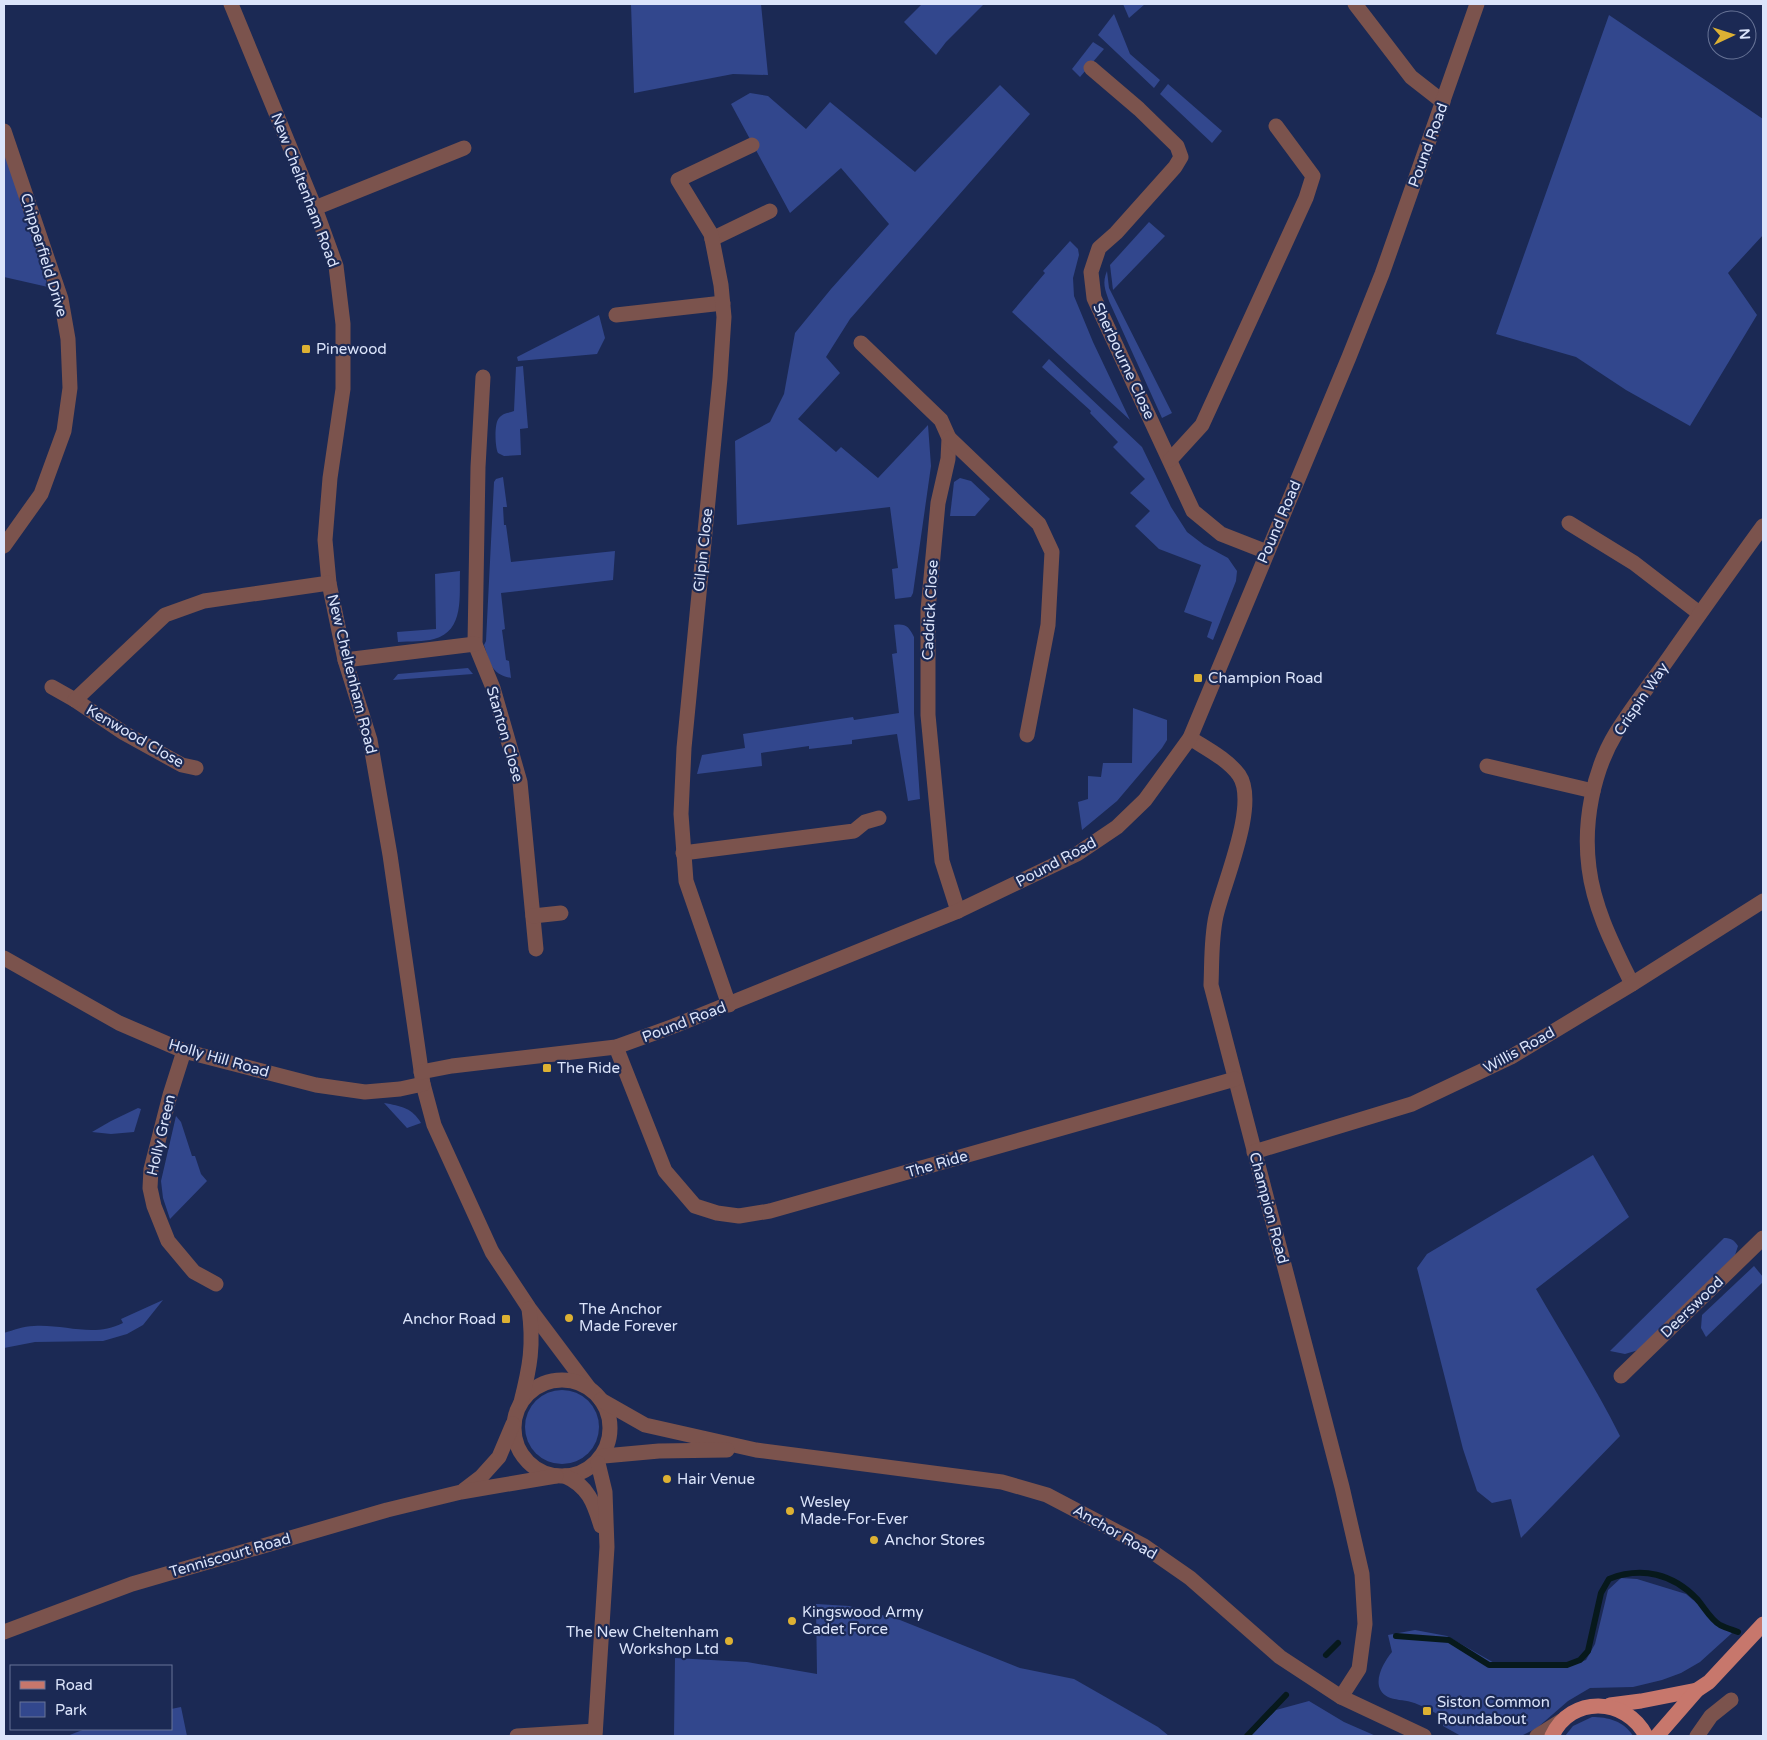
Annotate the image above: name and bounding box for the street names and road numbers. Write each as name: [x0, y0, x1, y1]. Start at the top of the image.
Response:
street label: Pound Road: [1404, 100, 1452, 190]
street label: New Cheltenham Road: [267, 110, 343, 270]
street label: Chipperfield Drive: [17, 191, 71, 319]
street label: Sherbourne Close: [1089, 300, 1159, 422]
street label: Pound Road: [1253, 478, 1305, 566]
street label: Gilpin Close: [690, 507, 716, 593]
street label: Caddick Close: [918, 559, 942, 661]
street label: New Cheltenham Road: [323, 592, 381, 756]
street label: Crispin Way: [1610, 659, 1672, 739]
street label: Stanton Close: [483, 684, 527, 784]
street label: Kenwood Close: [83, 701, 187, 771]
street label: Pound Road: [1013, 833, 1099, 891]
street label: Pound Road: [640, 998, 728, 1046]
street label: Willis Road: [1480, 1023, 1558, 1077]
street label: Holly Hill Road: [167, 1035, 271, 1081]
street label: Holly Green: [143, 1093, 179, 1177]
street label: The Ride: [904, 1147, 970, 1181]
street label: Champion Road: [1245, 1150, 1293, 1266]
street label: Deerswood: [1657, 1273, 1727, 1341]
street label: Anchor Road: [1070, 1501, 1160, 1563]
street label: Tenniscourt Road: [167, 1529, 293, 1581]

